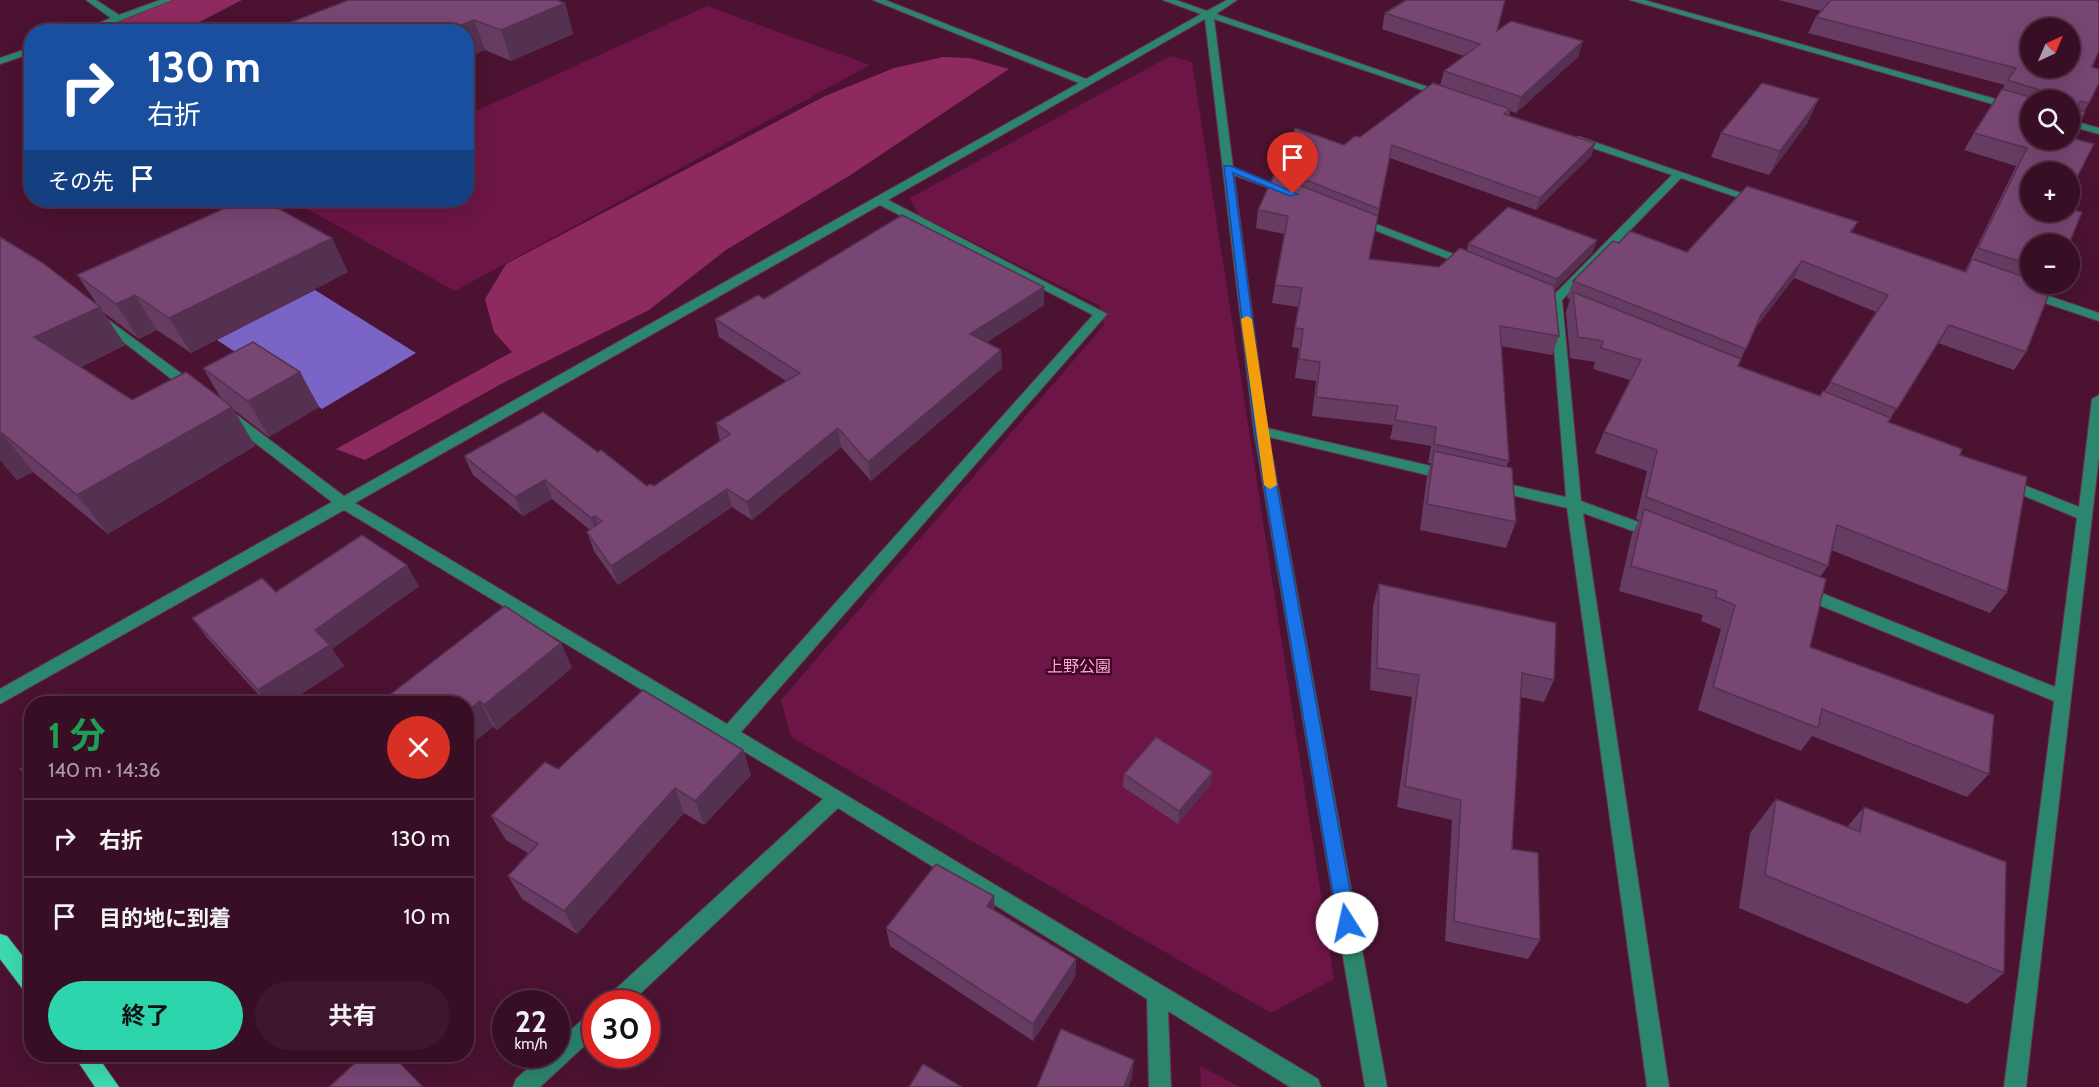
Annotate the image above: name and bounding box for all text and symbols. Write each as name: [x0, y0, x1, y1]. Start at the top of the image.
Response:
north arrow: [2020, 18, 2080, 78]
map controls: [2020, 18, 2080, 294]
text: 130 m: [147, 41, 261, 93]
icon: right: [48, 48, 126, 126]
button: search: [2020, 90, 2080, 150]
text: 右折: [147, 98, 201, 131]
pin: [1267, 132, 1318, 194]
icon: arrive: [1276, 141, 1309, 174]
icon: arrive: [126, 162, 159, 195]
button: +: [2020, 162, 2080, 222]
text: その先: [48, 168, 114, 195]
button: −: [2020, 234, 2080, 294]
park label: 上野公園: [1047, 657, 1111, 676]
text: 1 分: [48, 713, 105, 757]
button: close: [387, 716, 450, 779]
text: 140 m · 14:36: [48, 758, 160, 782]
icon: right: [48, 822, 81, 855]
text: 130 m: [391, 825, 450, 852]
text: 右折: [99, 827, 143, 854]
position arrow: [1315, 891, 1379, 955]
icon: arrive: [48, 900, 81, 933]
text: 10 m: [403, 903, 450, 930]
text: 目的地に到着: [99, 905, 231, 932]
button: 終了: [48, 981, 243, 1050]
button: 共有: [255, 981, 450, 1050]
speed limit sign: 30: [582, 990, 660, 1068]
text: 22: [515, 1003, 547, 1040]
text: km/h: [515, 1035, 547, 1053]

